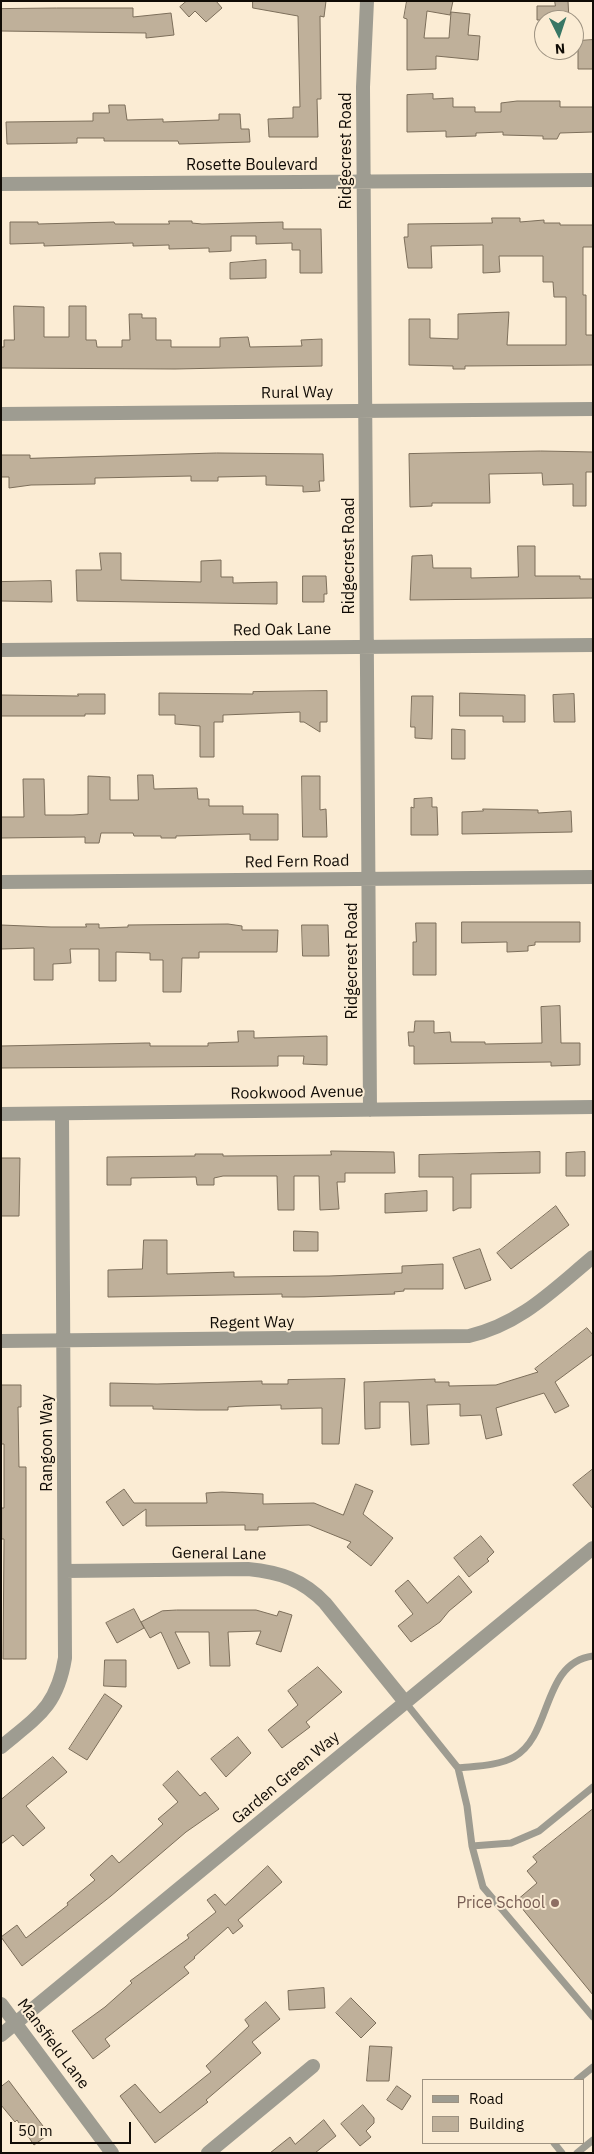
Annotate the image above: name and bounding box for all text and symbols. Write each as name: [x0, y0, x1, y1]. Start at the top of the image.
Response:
north arrow: [534, 10, 584, 60]
text: N: [554, 40, 566, 58]
street label: Ridgecrest Road: [336, 92, 356, 210]
street label: Rosette Boulevard: [186, 155, 318, 175]
street label: Rural Way: [261, 383, 333, 403]
street label: Ridgecrest Road: [339, 497, 359, 615]
street label: Red Oak Lane: [233, 620, 331, 640]
street label: Red Fern Road: [244, 851, 350, 873]
street label: Ridgecrest Road: [342, 902, 362, 1020]
street label: Rookwood Avenue: [230, 1082, 364, 1104]
street label: Regent Way: [209, 1313, 295, 1333]
street label: Rangoon Way: [37, 1394, 57, 1492]
street label: General Lane: [172, 1544, 266, 1564]
street label: Garden Green Way: [228, 1727, 344, 1829]
place label: Price School: [456, 1893, 545, 1913]
marker: Price School: [549, 1897, 561, 1909]
street label: Mansfield Lane: [13, 1995, 93, 2093]
legend: [422, 2079, 584, 2144]
text: Road: [469, 2089, 504, 2108]
scale bar: [12, 2112, 134, 2144]
text: Building: [469, 2114, 524, 2133]
text: 50 m: [18, 2121, 53, 2140]

